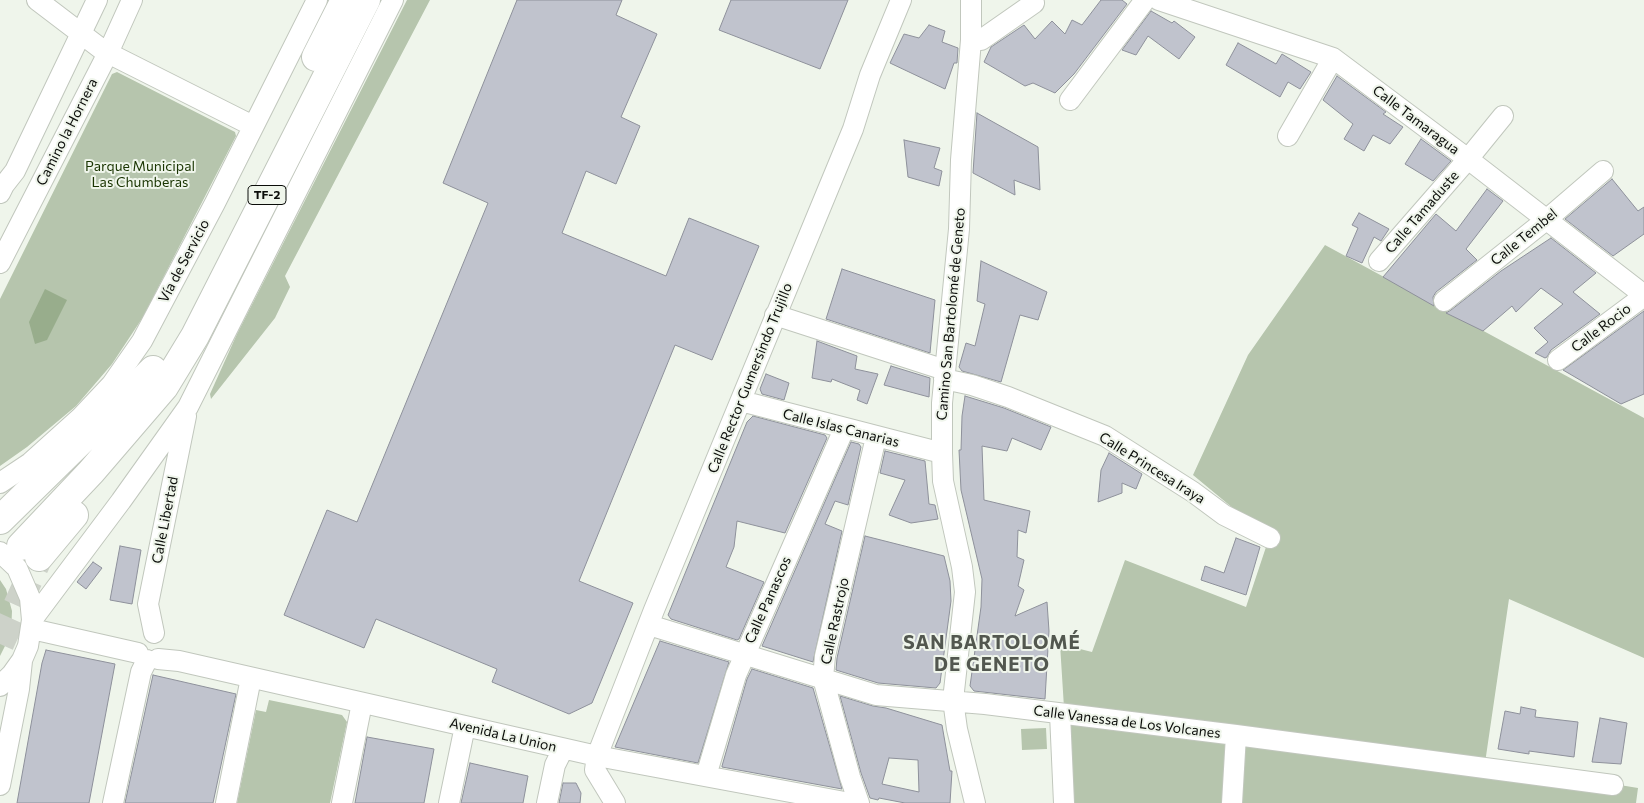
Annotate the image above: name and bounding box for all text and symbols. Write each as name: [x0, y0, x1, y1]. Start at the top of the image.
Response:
street label: Camino la Hornera: [33, 76, 101, 188]
street label: Calle Tamaragua: [1369, 82, 1463, 158]
park label: Parque Municipal Las Chumberas: [85, 158, 195, 190]
street label: Calle Tamaduste: [1382, 167, 1462, 257]
road number: TF-2: [248, 186, 286, 204]
street label: Calle Tembel: [1487, 205, 1561, 269]
street label: Camino San Bartolomé de Geneto: [933, 207, 969, 421]
street label: Vía de Servicio: [155, 216, 213, 306]
street label: Calle Rector Gumersindo Trujillo: [704, 280, 796, 476]
street label: Calle Rocio: [1568, 300, 1634, 356]
street label: Calle Islas Canarias: [781, 405, 901, 451]
street label: Calle Princesa Iraya: [1096, 429, 1208, 507]
street label: Calle Libertad: [148, 475, 182, 565]
street label: Calle Panascos: [741, 554, 795, 646]
street label: Calle Rastrojo: [818, 576, 852, 666]
district label: SAN BARTOLOMÉ DE GENETO: [902, 632, 1082, 676]
street label: Calle Vanessa de Los Volcanes: [1032, 702, 1222, 742]
street label: Avenida La Union: [448, 715, 558, 755]

